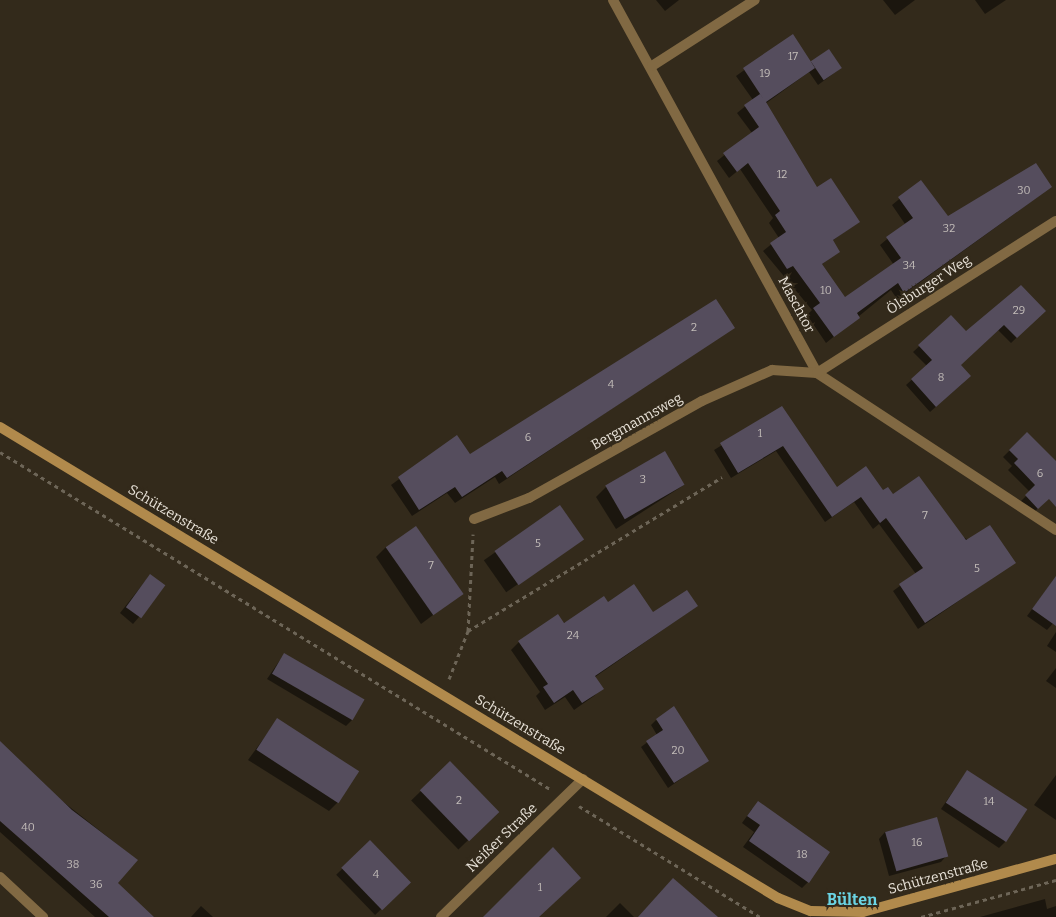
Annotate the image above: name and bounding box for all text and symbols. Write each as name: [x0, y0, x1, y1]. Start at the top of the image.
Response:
house number: 17: [788, 50, 798, 64]
house number: 19: [760, 67, 770, 81]
house number: 12: [777, 168, 787, 182]
house number: 30: [1017, 184, 1031, 198]
house number: 32: [943, 222, 955, 236]
street label: Ölsburger Weg: [884, 252, 974, 318]
house number: 34: [903, 259, 915, 273]
street label: Maschtor: [774, 274, 818, 336]
house number: 10: [820, 284, 832, 298]
house number: 29: [1013, 304, 1025, 318]
house number: 2: [691, 321, 697, 335]
house number: 8: [938, 371, 944, 385]
house number: 4: [608, 378, 614, 392]
street label: Bergmannsweg: [588, 390, 686, 454]
house number: 1: [758, 427, 762, 441]
house number: 6: [525, 431, 531, 445]
house number: 6: [1037, 467, 1043, 481]
house number: 3: [640, 473, 646, 487]
street label: Schützenstraße: [125, 481, 221, 549]
house number: 7: [922, 509, 928, 523]
house number: 5: [535, 537, 541, 551]
house number: 7: [428, 559, 434, 573]
house number: 5: [974, 562, 980, 576]
house number: 24: [567, 629, 579, 643]
street label: Schützenstraße: [472, 691, 568, 759]
house number: 20: [671, 744, 685, 758]
house number: 2: [456, 794, 462, 808]
house number: 14: [984, 795, 994, 809]
street label: Neißer Straße: [463, 800, 541, 876]
house number: 40: [21, 821, 35, 835]
house number: 16: [912, 836, 922, 850]
house number: 18: [796, 848, 808, 862]
street label: Schützenstraße: [886, 856, 990, 898]
house number: 38: [67, 858, 79, 872]
house number: 4: [373, 868, 379, 882]
house number: 36: [90, 878, 102, 892]
house number: 1: [538, 881, 542, 895]
district label: Bülten: [827, 890, 877, 910]

